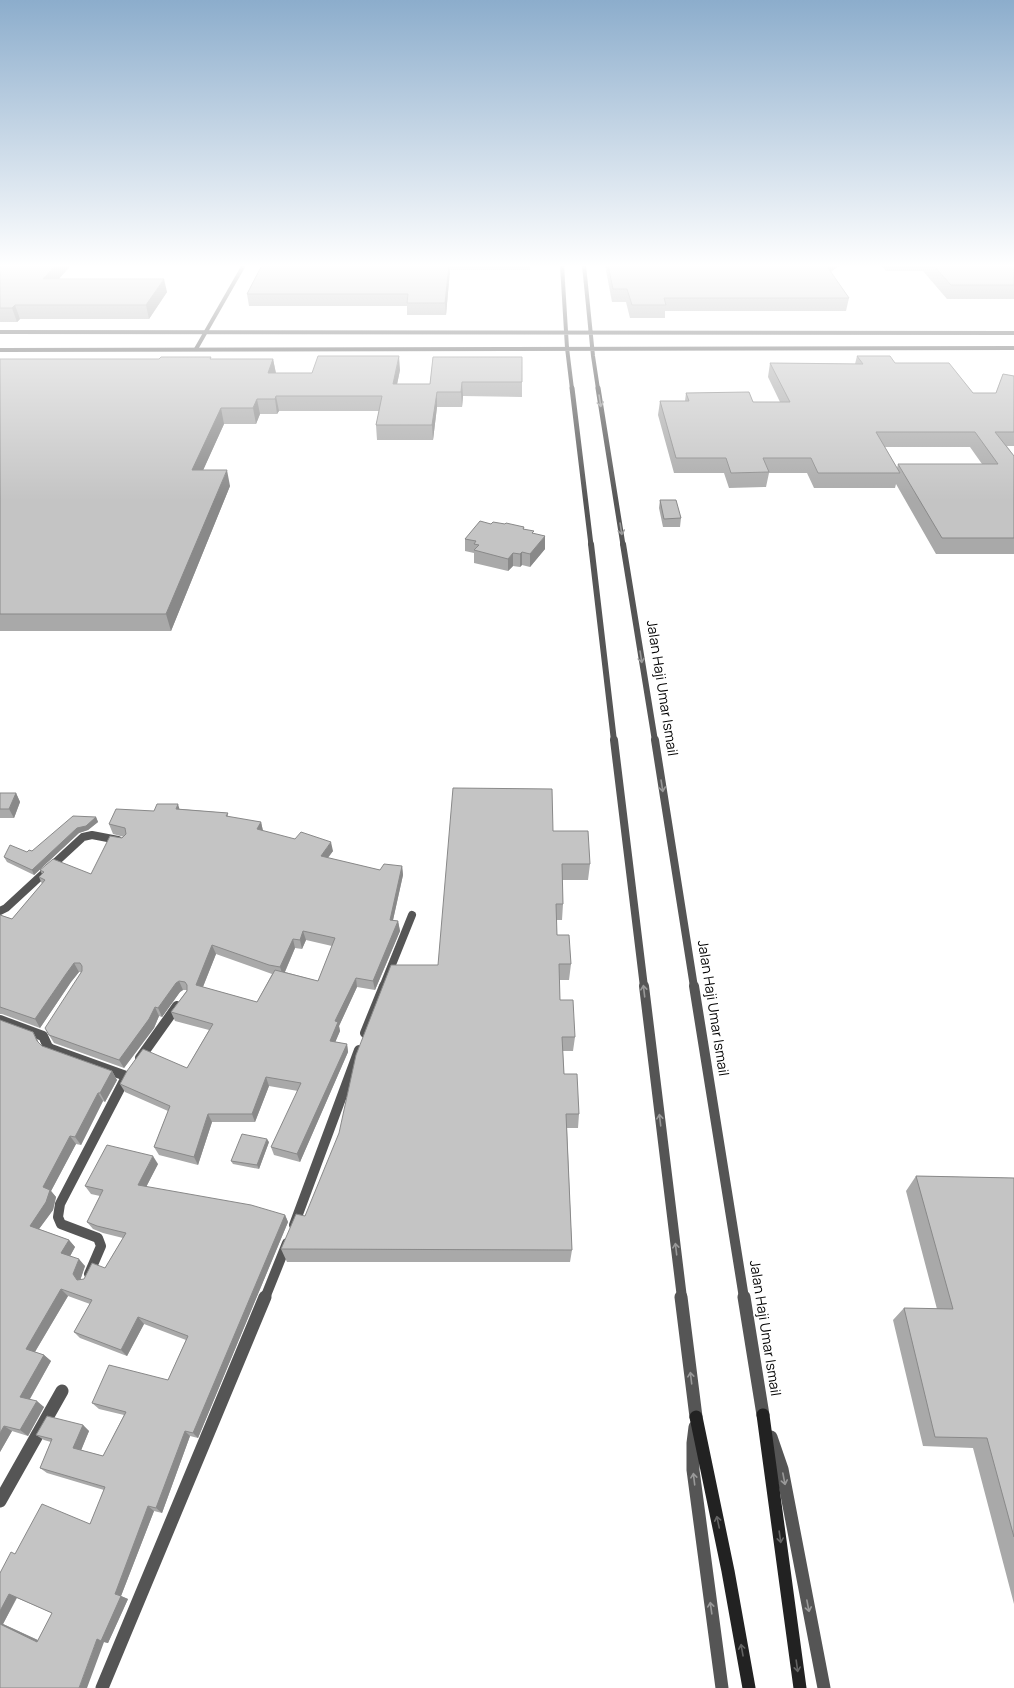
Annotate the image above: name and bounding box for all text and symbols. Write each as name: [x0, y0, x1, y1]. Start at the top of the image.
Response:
one-way arrow: [596, 394, 604, 407]
one-way arrow: [617, 522, 625, 535]
street label: Jalan Haji Umar Ismail: [643, 619, 683, 757]
one-way arrow: [638, 650, 646, 663]
one-way arrow: [658, 779, 666, 792]
street label: Jalan Haji Umar Ismail: [694, 939, 734, 1077]
one-way arrow: [641, 985, 648, 998]
one-way arrow: [656, 1114, 664, 1127]
one-way arrow: [672, 1243, 679, 1256]
street label: Jalan Haji Umar Ismail: [746, 1259, 786, 1397]
one-way arrow: [687, 1372, 695, 1385]
one-way arrow: [780, 1472, 788, 1485]
one-way arrow: [690, 1473, 698, 1486]
one-way arrow: [713, 1516, 721, 1529]
one-way arrow: [776, 1530, 784, 1543]
one-way arrow: [804, 1599, 812, 1612]
one-way arrow: [707, 1602, 715, 1615]
one-way arrow: [738, 1644, 746, 1657]
one-way arrow: [793, 1659, 801, 1672]

